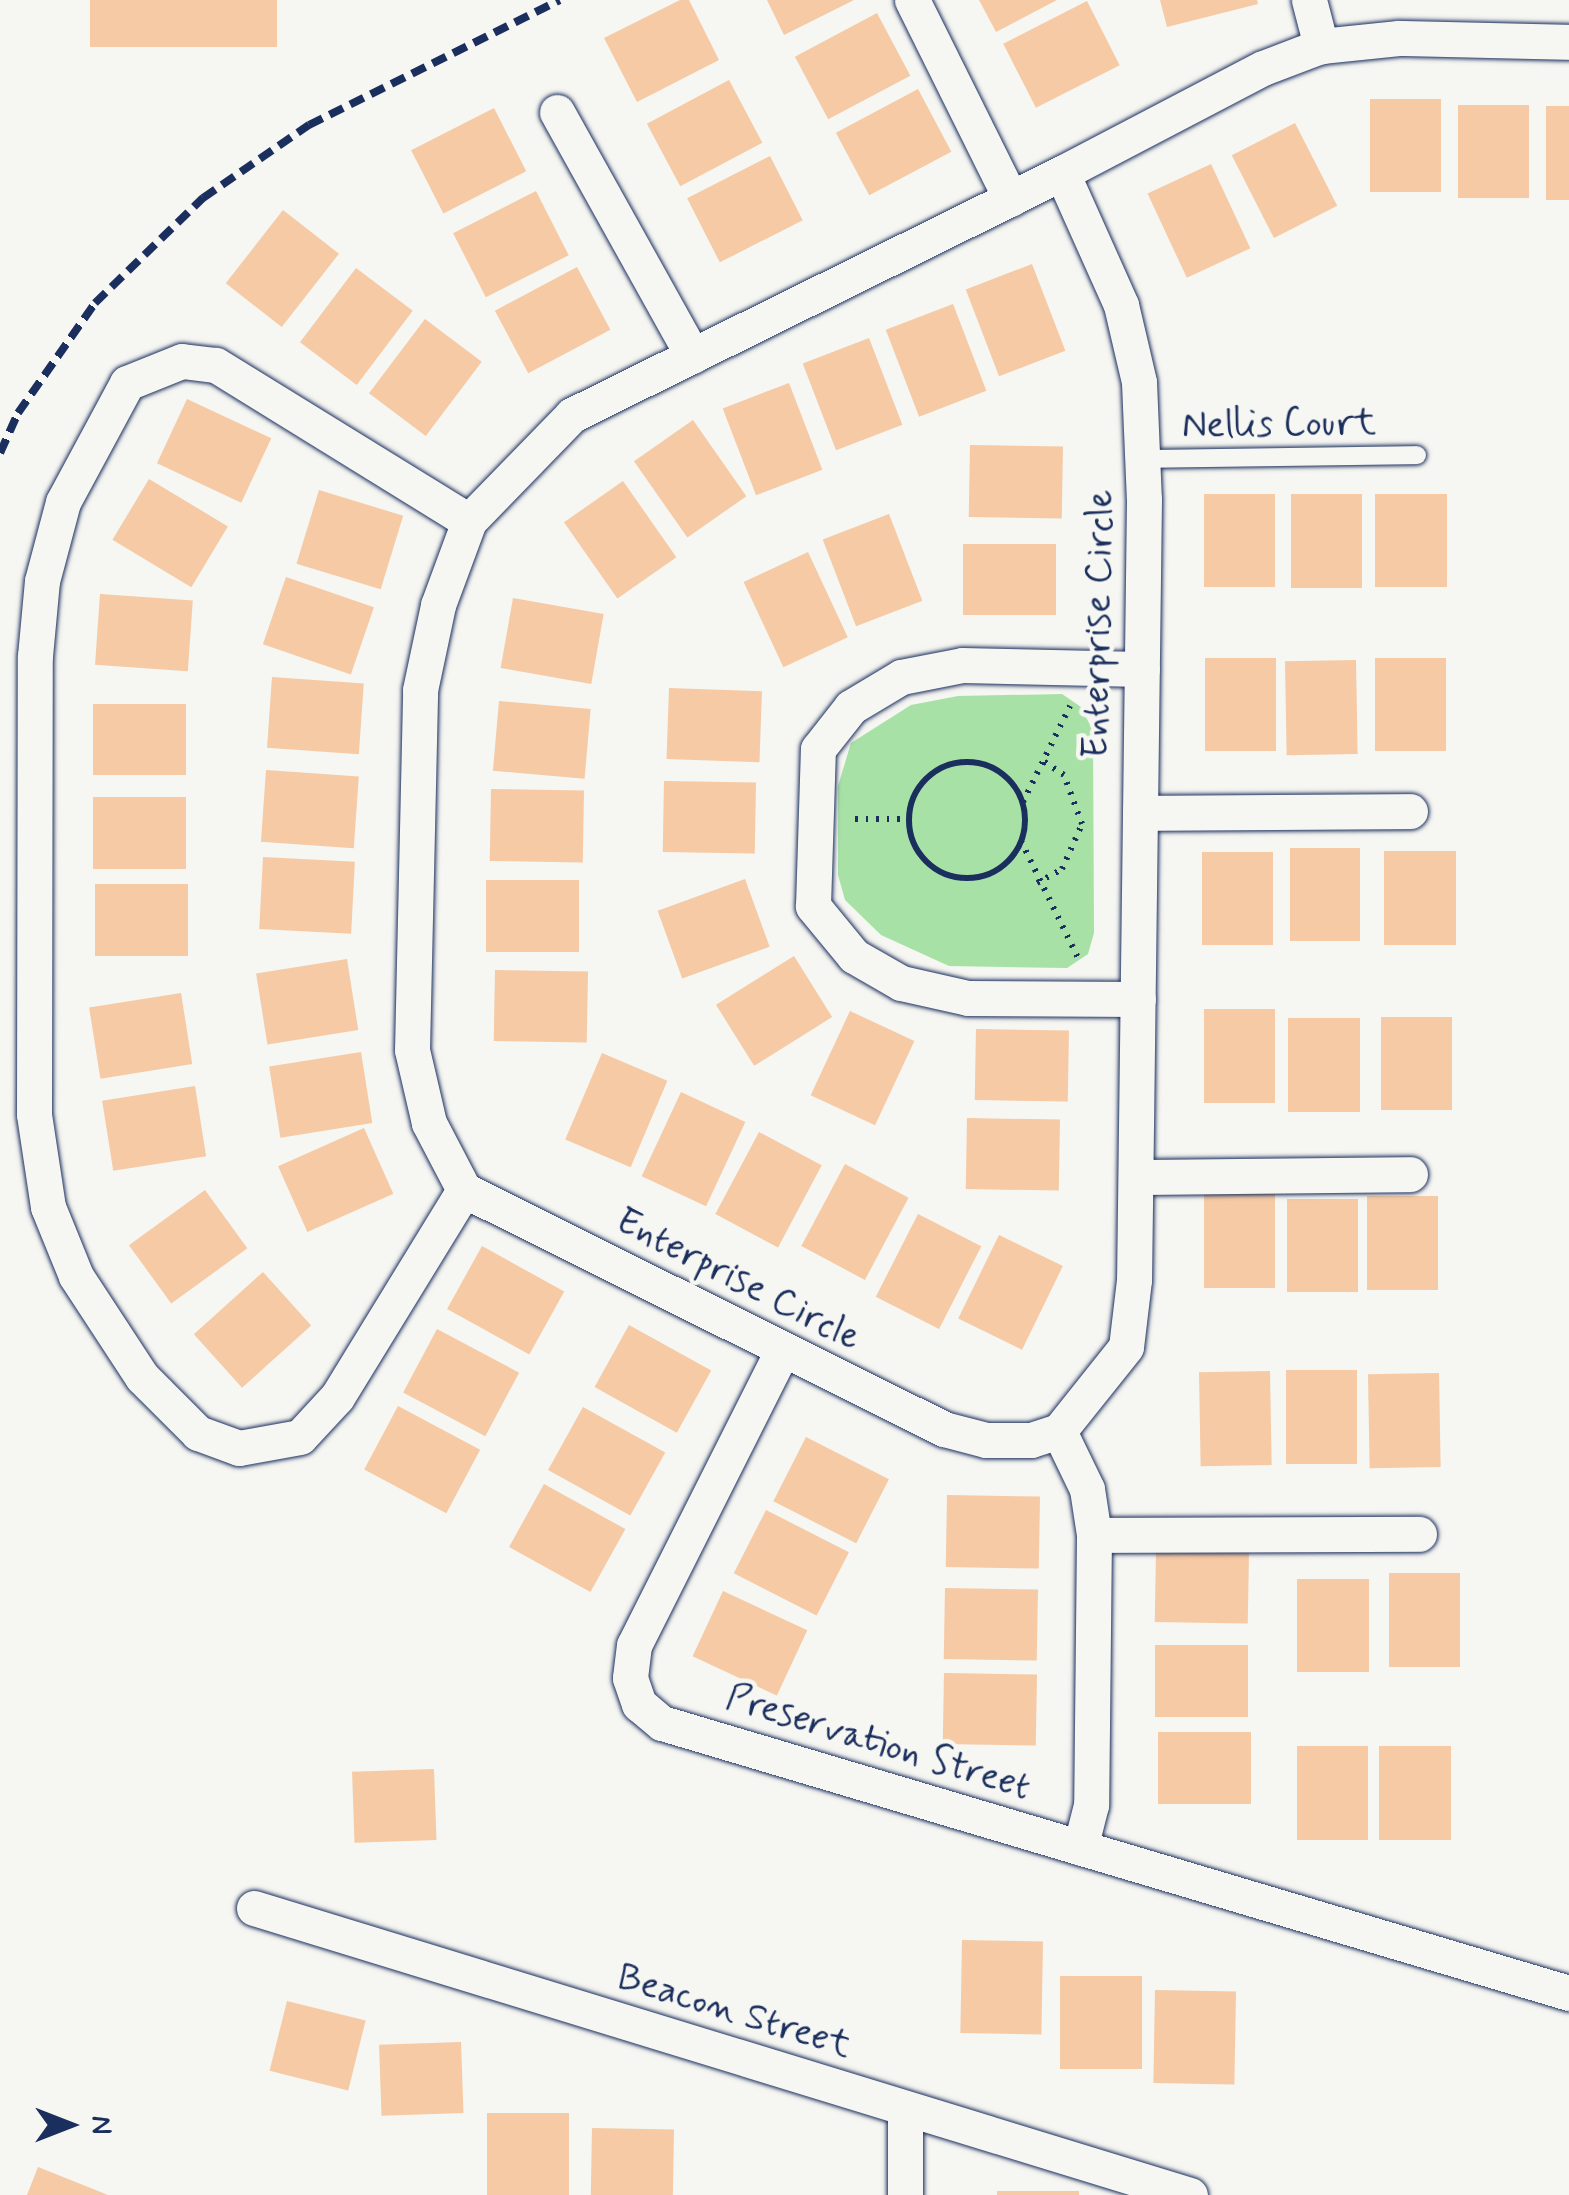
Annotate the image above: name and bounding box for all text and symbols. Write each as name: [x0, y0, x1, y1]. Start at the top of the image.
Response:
street label: Nellis Court: [1182, 401, 1376, 449]
street label: Enterprise Circle: [1074, 490, 1124, 758]
street label: Enterprise Circle: [608, 1199, 868, 1361]
street label: Preservation Street: [718, 1674, 1038, 1812]
street label: Beacon Street: [611, 1955, 857, 2069]
north arrow: [20, 2075, 120, 2175]
text: N: [82, 2116, 119, 2134]

